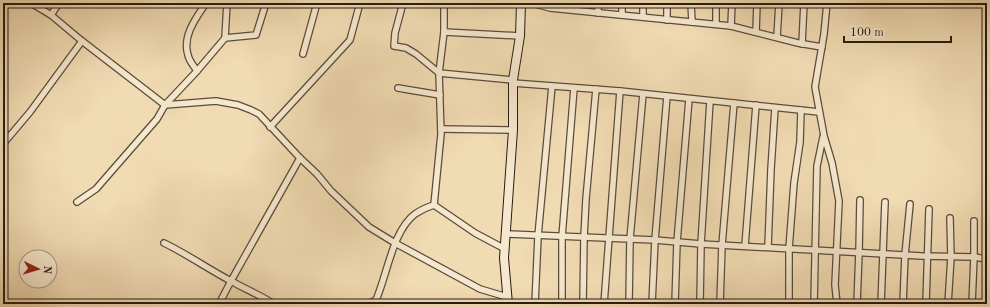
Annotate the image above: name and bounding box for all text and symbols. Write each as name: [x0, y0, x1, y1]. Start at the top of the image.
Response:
scale bar: [844, 18, 951, 44]
text: 100 m: [850, 27, 884, 39]
north arrow: [18, 249, 58, 289]
text: N: [41, 265, 52, 275]

